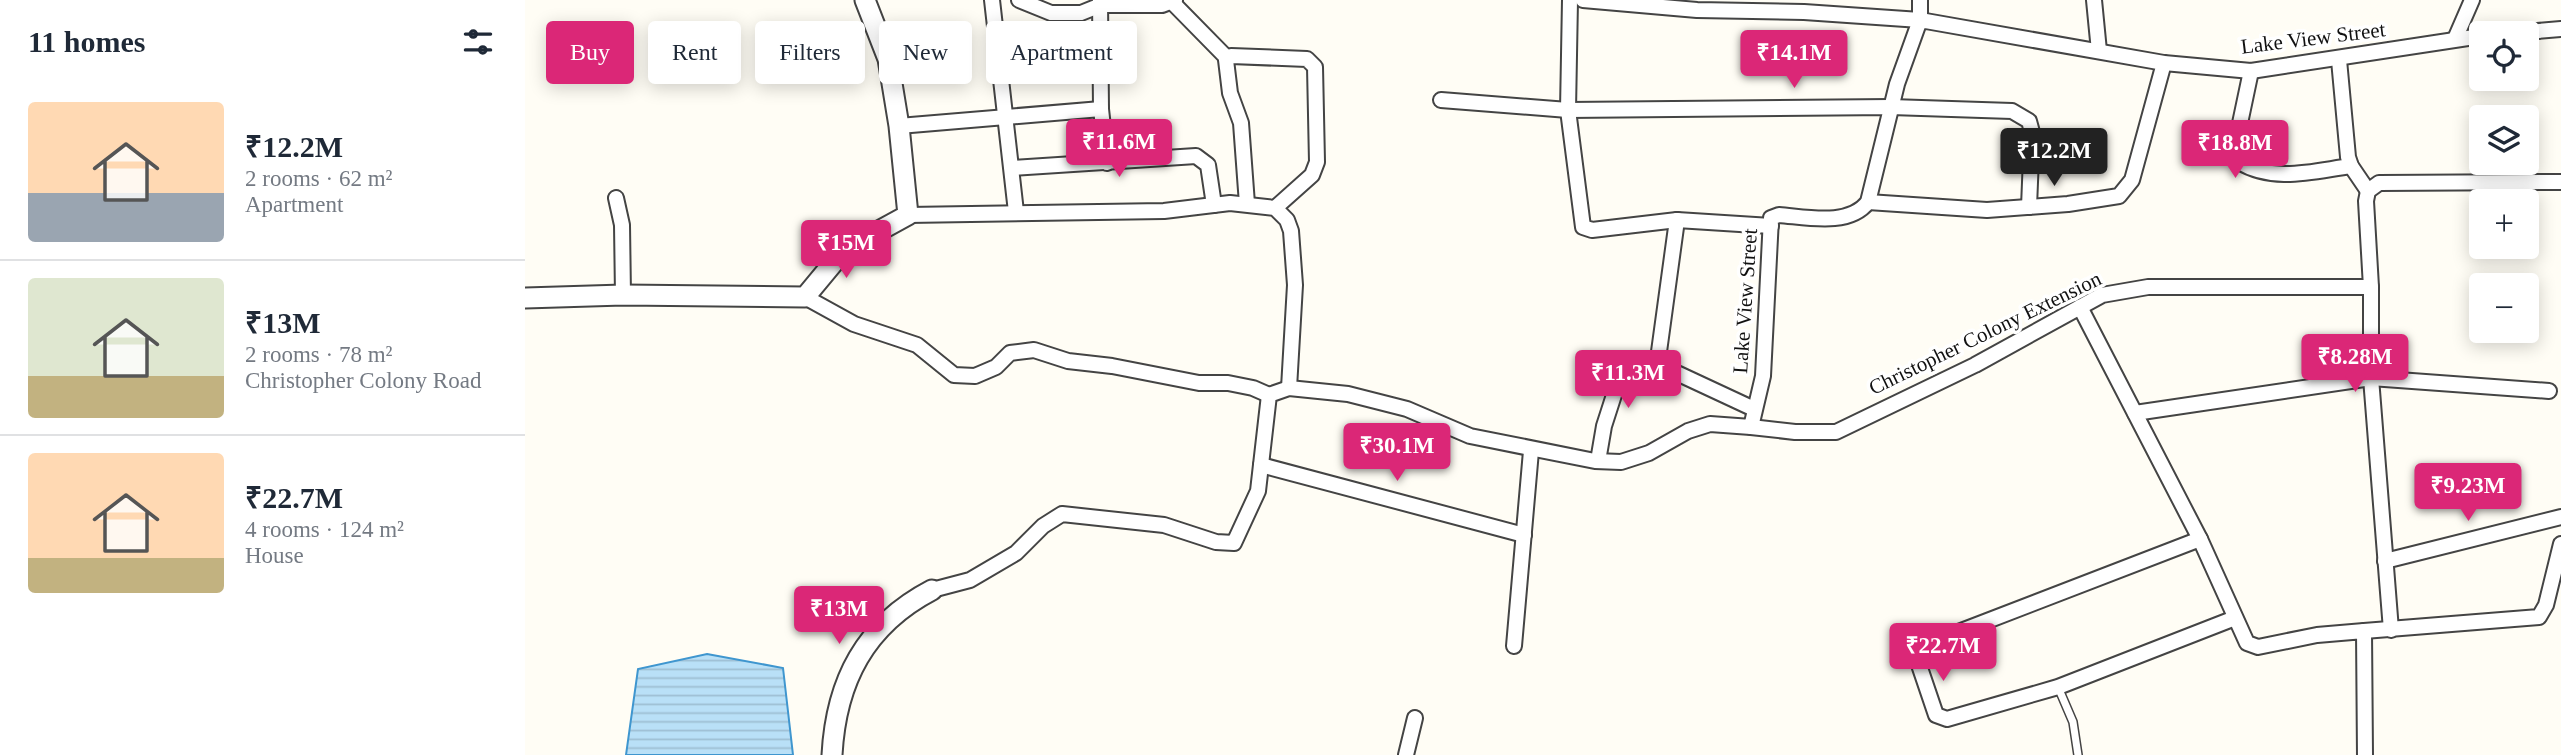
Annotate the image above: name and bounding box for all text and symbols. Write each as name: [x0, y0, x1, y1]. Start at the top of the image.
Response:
street label: Lake View Street: [2239, 17, 2387, 59]
chip: Buy: [546, 21, 634, 84]
chip: Rent: [648, 21, 741, 84]
chip: Filters: [755, 21, 865, 84]
chip: New: [879, 21, 972, 84]
chip: Apartment: [986, 21, 1137, 84]
map controls: [2469, 21, 2539, 343]
button: locate: [2469, 21, 2539, 91]
icon: filters: [459, 23, 497, 61]
text: 11 homes: [28, 25, 146, 58]
pin: ₹14.1M: [1737, 31, 1851, 90]
text: ₹14.1M: [1756, 40, 1832, 65]
button: layers: [2469, 105, 2539, 175]
pin: ₹11.6M: [1062, 120, 1176, 179]
pin: ₹18.8M: [2178, 120, 2292, 180]
pin: ₹12.2M: [1997, 128, 2111, 188]
text: ₹11.6M: [1082, 129, 1156, 154]
icon: home: [84, 130, 168, 214]
text: ₹12.2M: [245, 130, 343, 163]
text: ₹18.8M: [2197, 130, 2273, 155]
text: ₹12.2M: [2016, 138, 2092, 163]
text: 2 rooms · 62 m²: [245, 166, 392, 191]
button: +: [2469, 189, 2539, 259]
text: Apartment: [245, 192, 343, 217]
pin: ₹15M: [805, 220, 887, 280]
street label: Lake View Street: [1728, 228, 1762, 374]
text: ₹15M: [817, 230, 875, 255]
street label: Christopher Colony Extension: [1865, 266, 2106, 400]
button: −: [2469, 273, 2539, 343]
icon: home: [84, 306, 168, 390]
text: ₹13M: [245, 306, 320, 339]
pin: ₹8.28M: [2298, 334, 2412, 394]
text: 2 rooms · 78 m²: [245, 342, 392, 367]
text: ₹8.28M: [2317, 344, 2393, 369]
pin: ₹11.3M: [1571, 350, 1685, 410]
text: ₹11.3M: [1591, 360, 1665, 385]
text: Christopher Colony Road: [245, 368, 481, 393]
pin: ₹30.1M: [1340, 424, 1454, 483]
text: ₹30.1M: [1359, 433, 1435, 458]
pin: ₹9.23M: [2411, 463, 2525, 523]
text: ₹9.23M: [2430, 473, 2506, 498]
icon: home: [84, 481, 168, 565]
text: ₹22.7M: [245, 481, 343, 514]
text: 4 rooms · 124 m²: [245, 517, 404, 542]
text: House: [245, 543, 304, 568]
pin: ₹13M: [798, 586, 880, 646]
text: ₹13M: [810, 596, 868, 621]
pin: ₹22.7M: [1886, 624, 2000, 683]
text: ₹22.7M: [1905, 633, 1981, 658]

